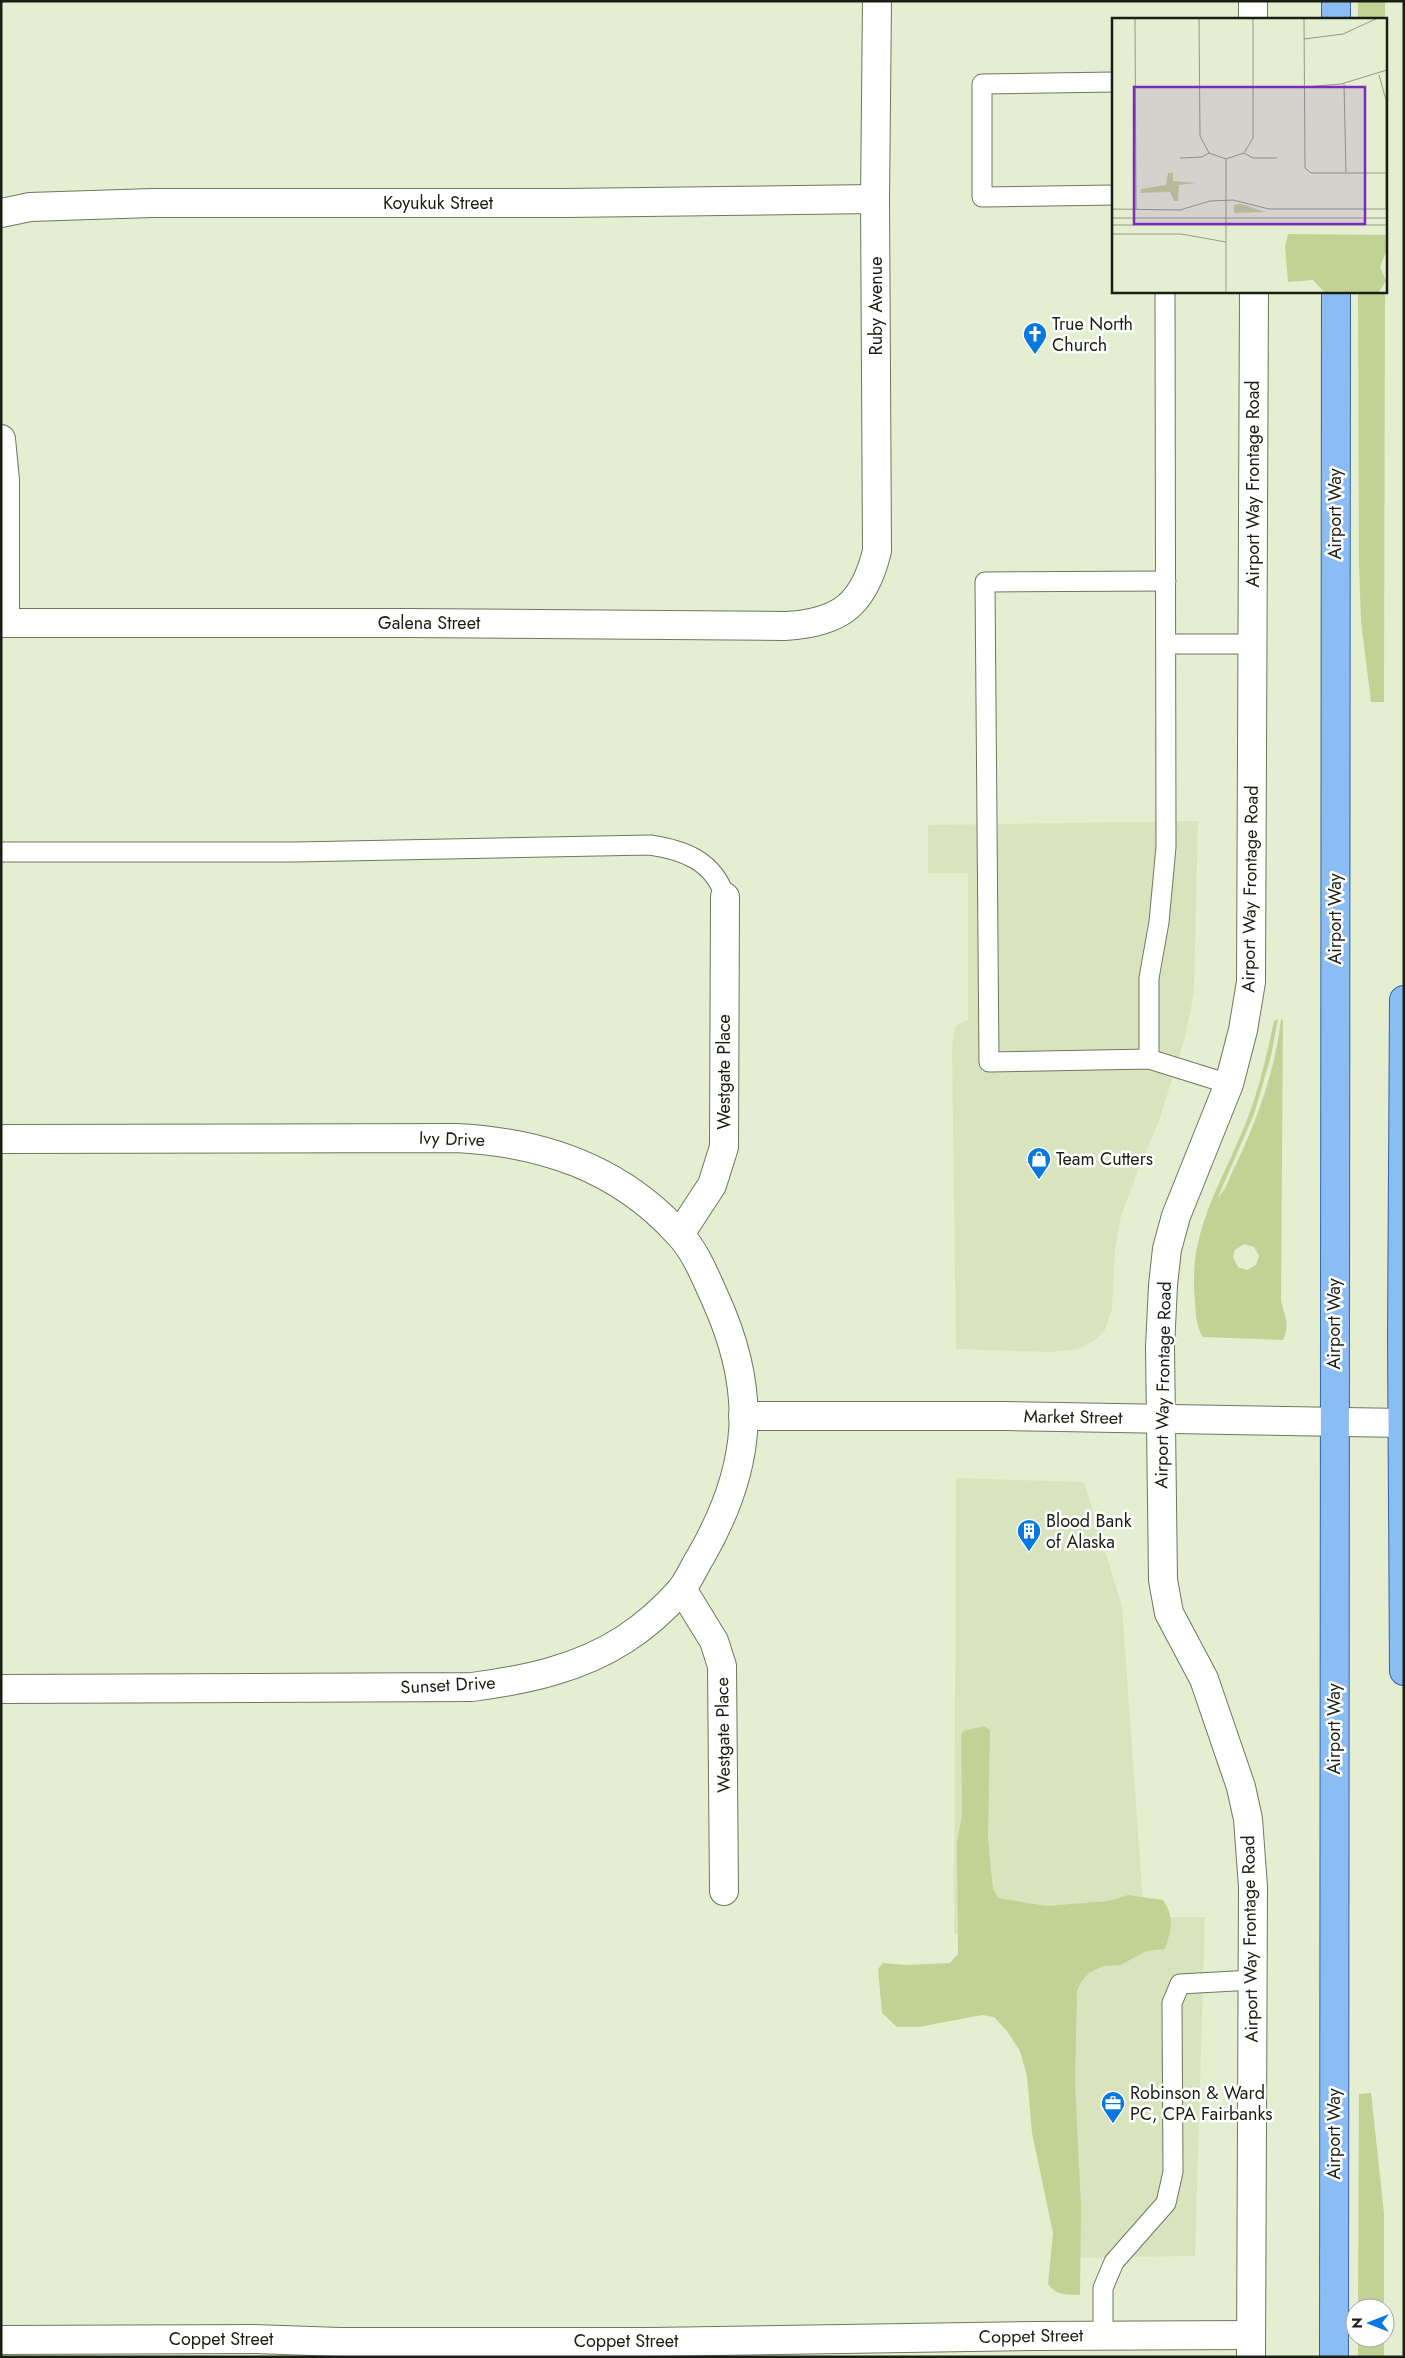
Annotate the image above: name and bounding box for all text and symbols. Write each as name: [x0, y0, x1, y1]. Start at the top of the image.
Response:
inset map: [1112, 18, 1388, 292]
street label: Koyukuk Street: [383, 190, 494, 216]
street label: Ruby Avenue: [863, 257, 889, 355]
place label: True North Church: [1052, 311, 1133, 358]
church icon: True North Church: [1022, 321, 1048, 355]
street label: Airport Way Frontage Road: [1240, 380, 1266, 588]
street label: Airport Way: [1322, 468, 1348, 560]
street label: Galena Street: [378, 610, 481, 636]
street label: Airport Way Frontage Road: [1235, 785, 1265, 993]
street label: Airport Way: [1322, 873, 1348, 965]
street label: Westgate Place: [711, 1014, 737, 1130]
street label: Ivy Drive: [418, 1125, 486, 1153]
shop icon: Team Cutters: [1026, 1146, 1052, 1180]
place label: Team Cutters: [1056, 1146, 1153, 1172]
street label: Airport Way: [1321, 1278, 1347, 1370]
street label: Airport Way Frontage Road: [1148, 1281, 1178, 1489]
street label: Market Street: [1023, 1403, 1123, 1431]
place label: Blood Bank of Alaska: [1046, 1508, 1132, 1555]
building icon: Blood Bank of Alaska: [1016, 1518, 1042, 1552]
street label: Sunset Drive: [400, 1670, 496, 1700]
street label: Westgate Place: [709, 1677, 737, 1793]
street label: Airport Way: [1321, 1683, 1347, 1775]
street label: Airport Way Frontage Road: [1235, 1835, 1265, 2043]
place label: Robinson & Ward PC, CPA Fairbanks: [1130, 2080, 1273, 2127]
street label: Airport Way: [1321, 2088, 1347, 2180]
office icon: Robinson & Ward PC, CPA Fairbanks: [1100, 2090, 1126, 2124]
north arrow: [1345, 2298, 1395, 2348]
text: N: [1347, 2317, 1367, 2329]
street label: Coppet Street: [978, 2322, 1084, 2350]
street label: Coppet Street: [169, 2326, 274, 2352]
street label: Coppet Street: [574, 2328, 679, 2354]

